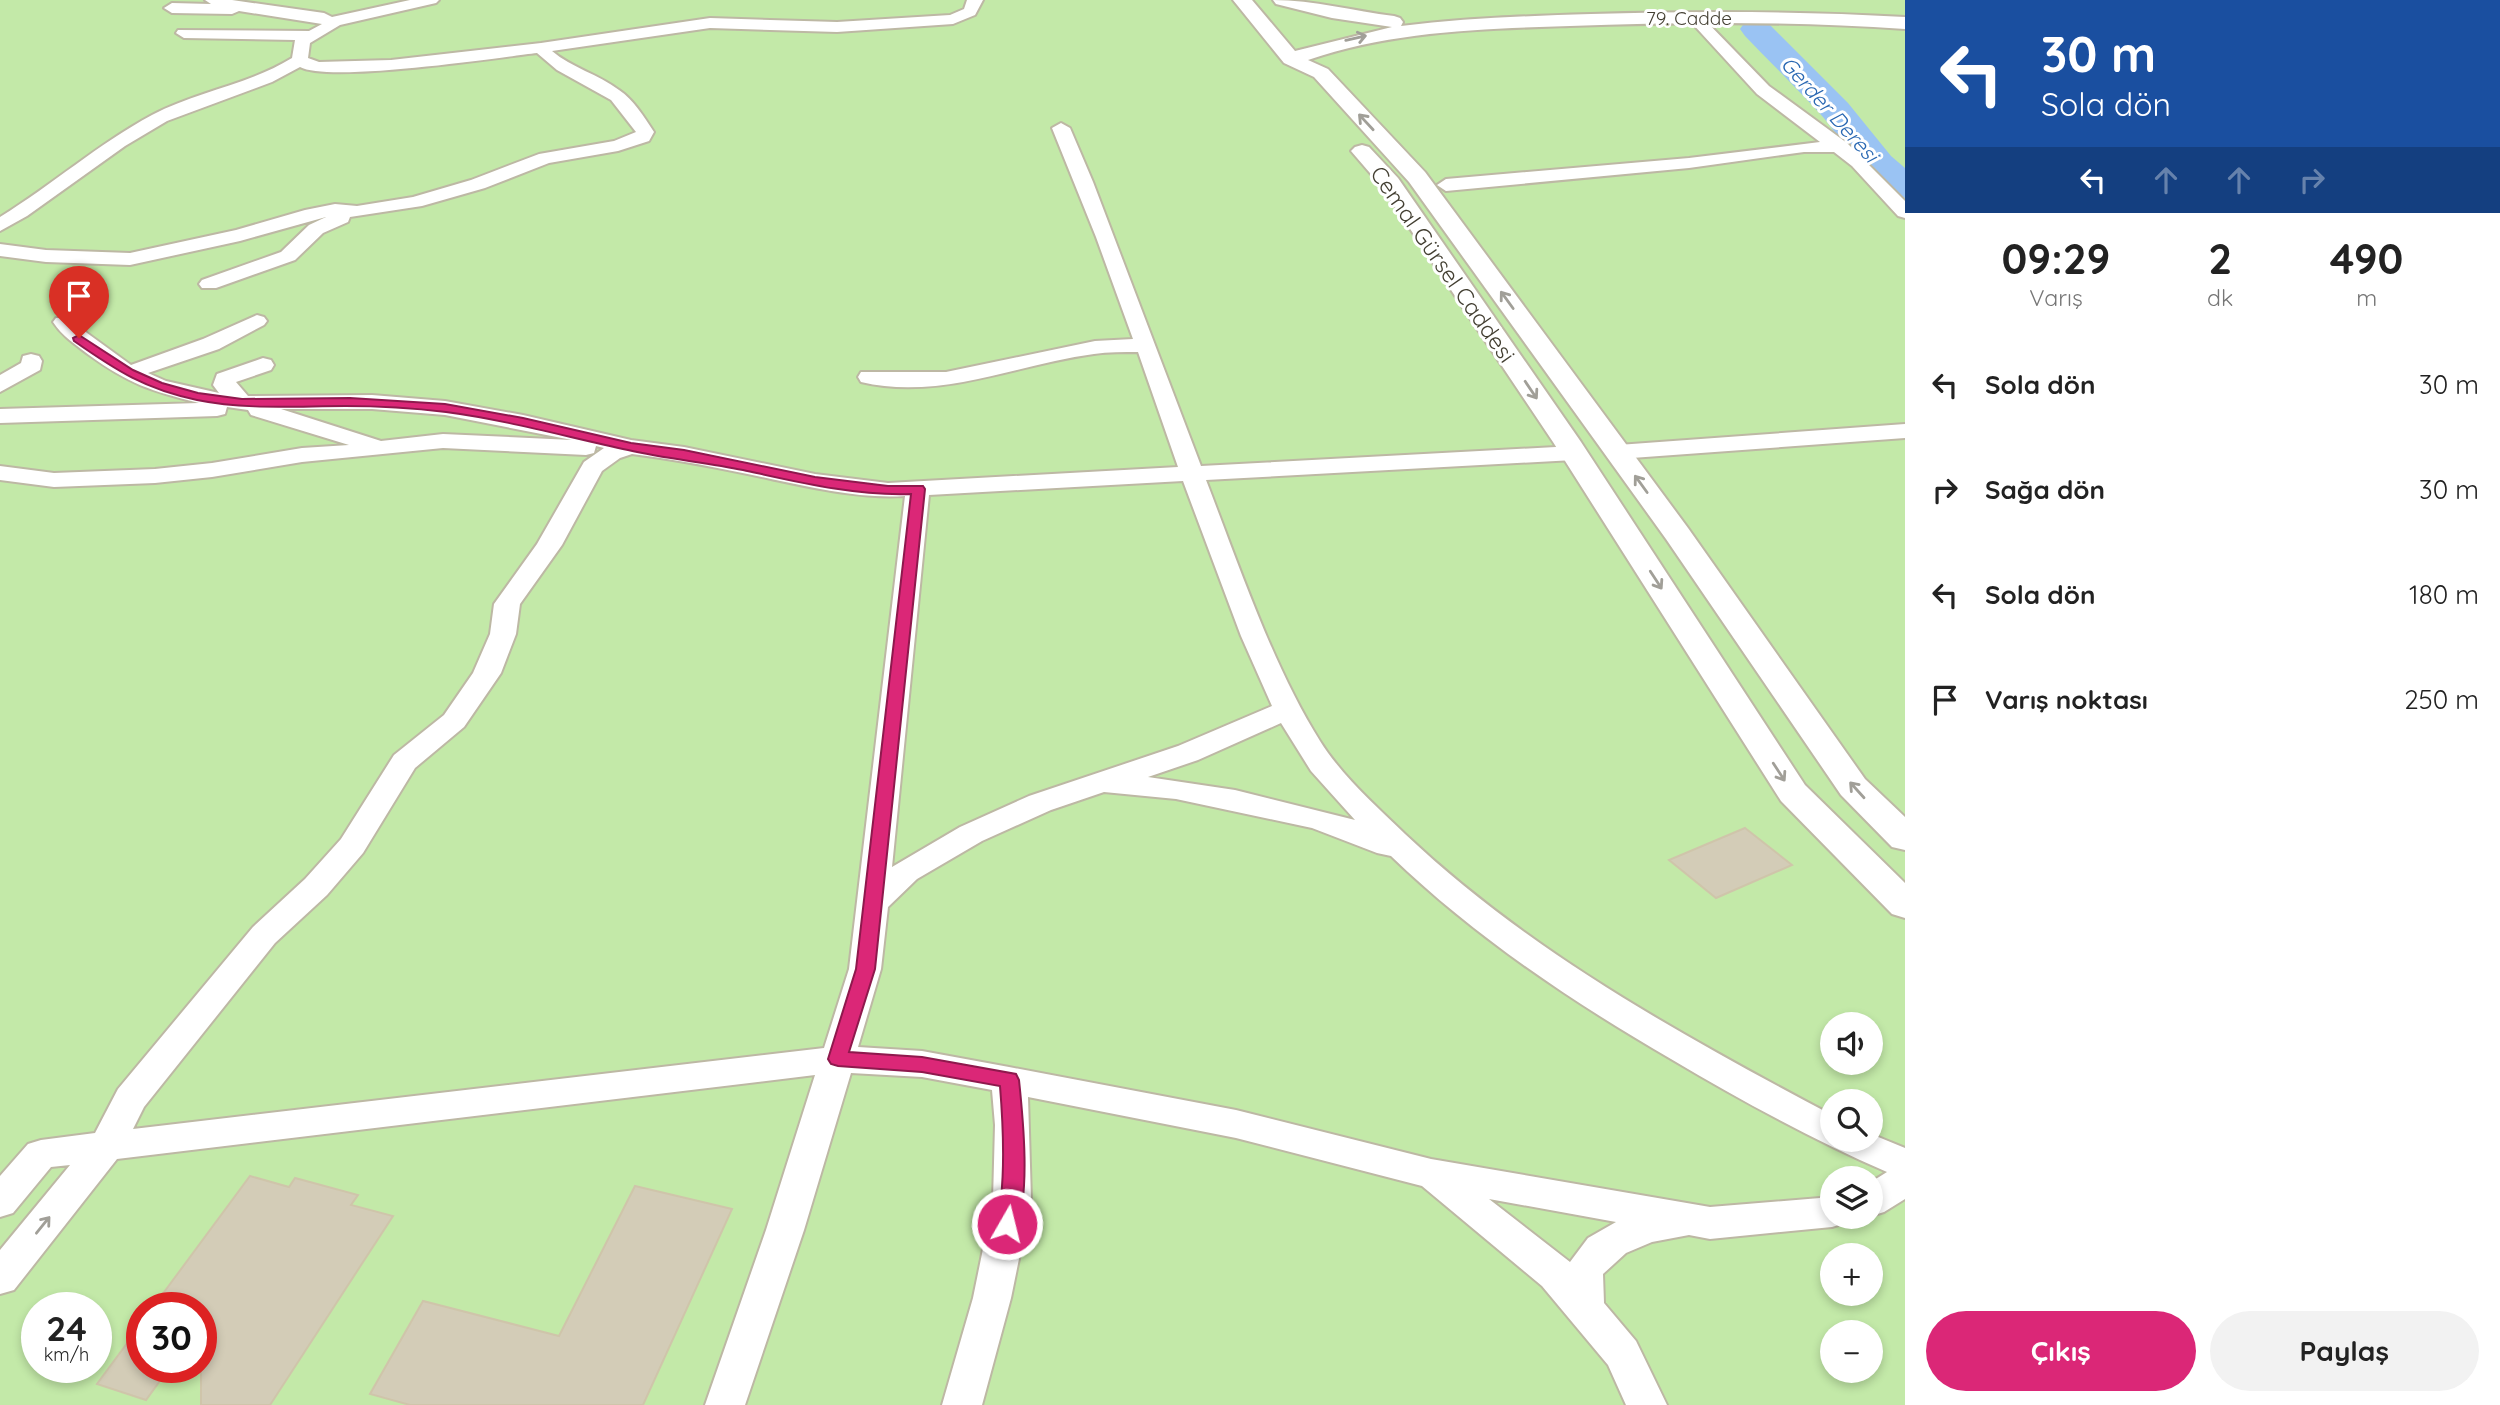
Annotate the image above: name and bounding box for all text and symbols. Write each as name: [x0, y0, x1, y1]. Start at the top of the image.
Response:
street label: 79. Cadde: [1646, 6, 1732, 30]
text: 30 m: [2041, 23, 2156, 84]
icon: left: [1926, 28, 2017, 119]
one-way arrow: [1344, 31, 1367, 45]
water label: Gerder Deresi: [1776, 51, 1886, 169]
text: Sola dön: [2041, 84, 2171, 124]
one-way arrow: [1358, 113, 1374, 131]
street label: Cemal Gürsel Caddesi: [1364, 160, 1522, 368]
icon: left: [2074, 161, 2112, 199]
icon: ahead: [2147, 161, 2185, 199]
icon: ahead: [2220, 161, 2258, 199]
icon: right: [2293, 161, 2331, 199]
text: 09:29: [2002, 232, 2110, 285]
text: 2: [2208, 232, 2232, 285]
text: 490: [2330, 232, 2403, 285]
pin: [49, 266, 109, 338]
icon: arrive: [60, 277, 98, 315]
text: Varış: [2029, 283, 2083, 312]
text: dk: [2207, 283, 2233, 312]
text: m: [2356, 283, 2377, 312]
one-way arrow: [1500, 291, 1514, 310]
icon: left: [1926, 366, 1964, 404]
text: Sola dön: [1985, 368, 2095, 401]
text: 30 m: [2419, 368, 2479, 401]
one-way arrow: [1524, 380, 1538, 399]
icon: right: [1926, 471, 1964, 509]
text: Sağa dön: [1985, 473, 2105, 506]
text: 30 m: [2419, 473, 2479, 506]
one-way arrow: [1634, 475, 1649, 494]
one-way arrow: [1649, 570, 1663, 590]
icon: left: [1926, 576, 1964, 614]
text: Sola dön: [1985, 578, 2095, 611]
text: 180 m: [2409, 578, 2479, 611]
icon: arrive: [1926, 681, 1964, 719]
text: Varış noktası: [1985, 683, 2148, 716]
text: 250 m: [2404, 683, 2479, 716]
one-way arrow: [1772, 761, 1786, 781]
one-way arrow: [1849, 781, 1865, 799]
map controls: [1820, 1012, 1883, 1383]
button: sound: [1820, 1012, 1883, 1075]
button: search: [1820, 1089, 1883, 1152]
button: layers: [1820, 1166, 1883, 1229]
position arrow: [970, 1187, 1044, 1261]
one-way arrow: [35, 1216, 50, 1234]
button: +: [1820, 1243, 1883, 1306]
speed limit sign: 30: [126, 1292, 217, 1383]
text: 24: [46, 1306, 87, 1350]
button: Çıkış: [1926, 1311, 2196, 1391]
button: Paylaş: [2210, 1311, 2479, 1391]
button: −: [1820, 1320, 1883, 1383]
text: km/h: [44, 1343, 89, 1366]

